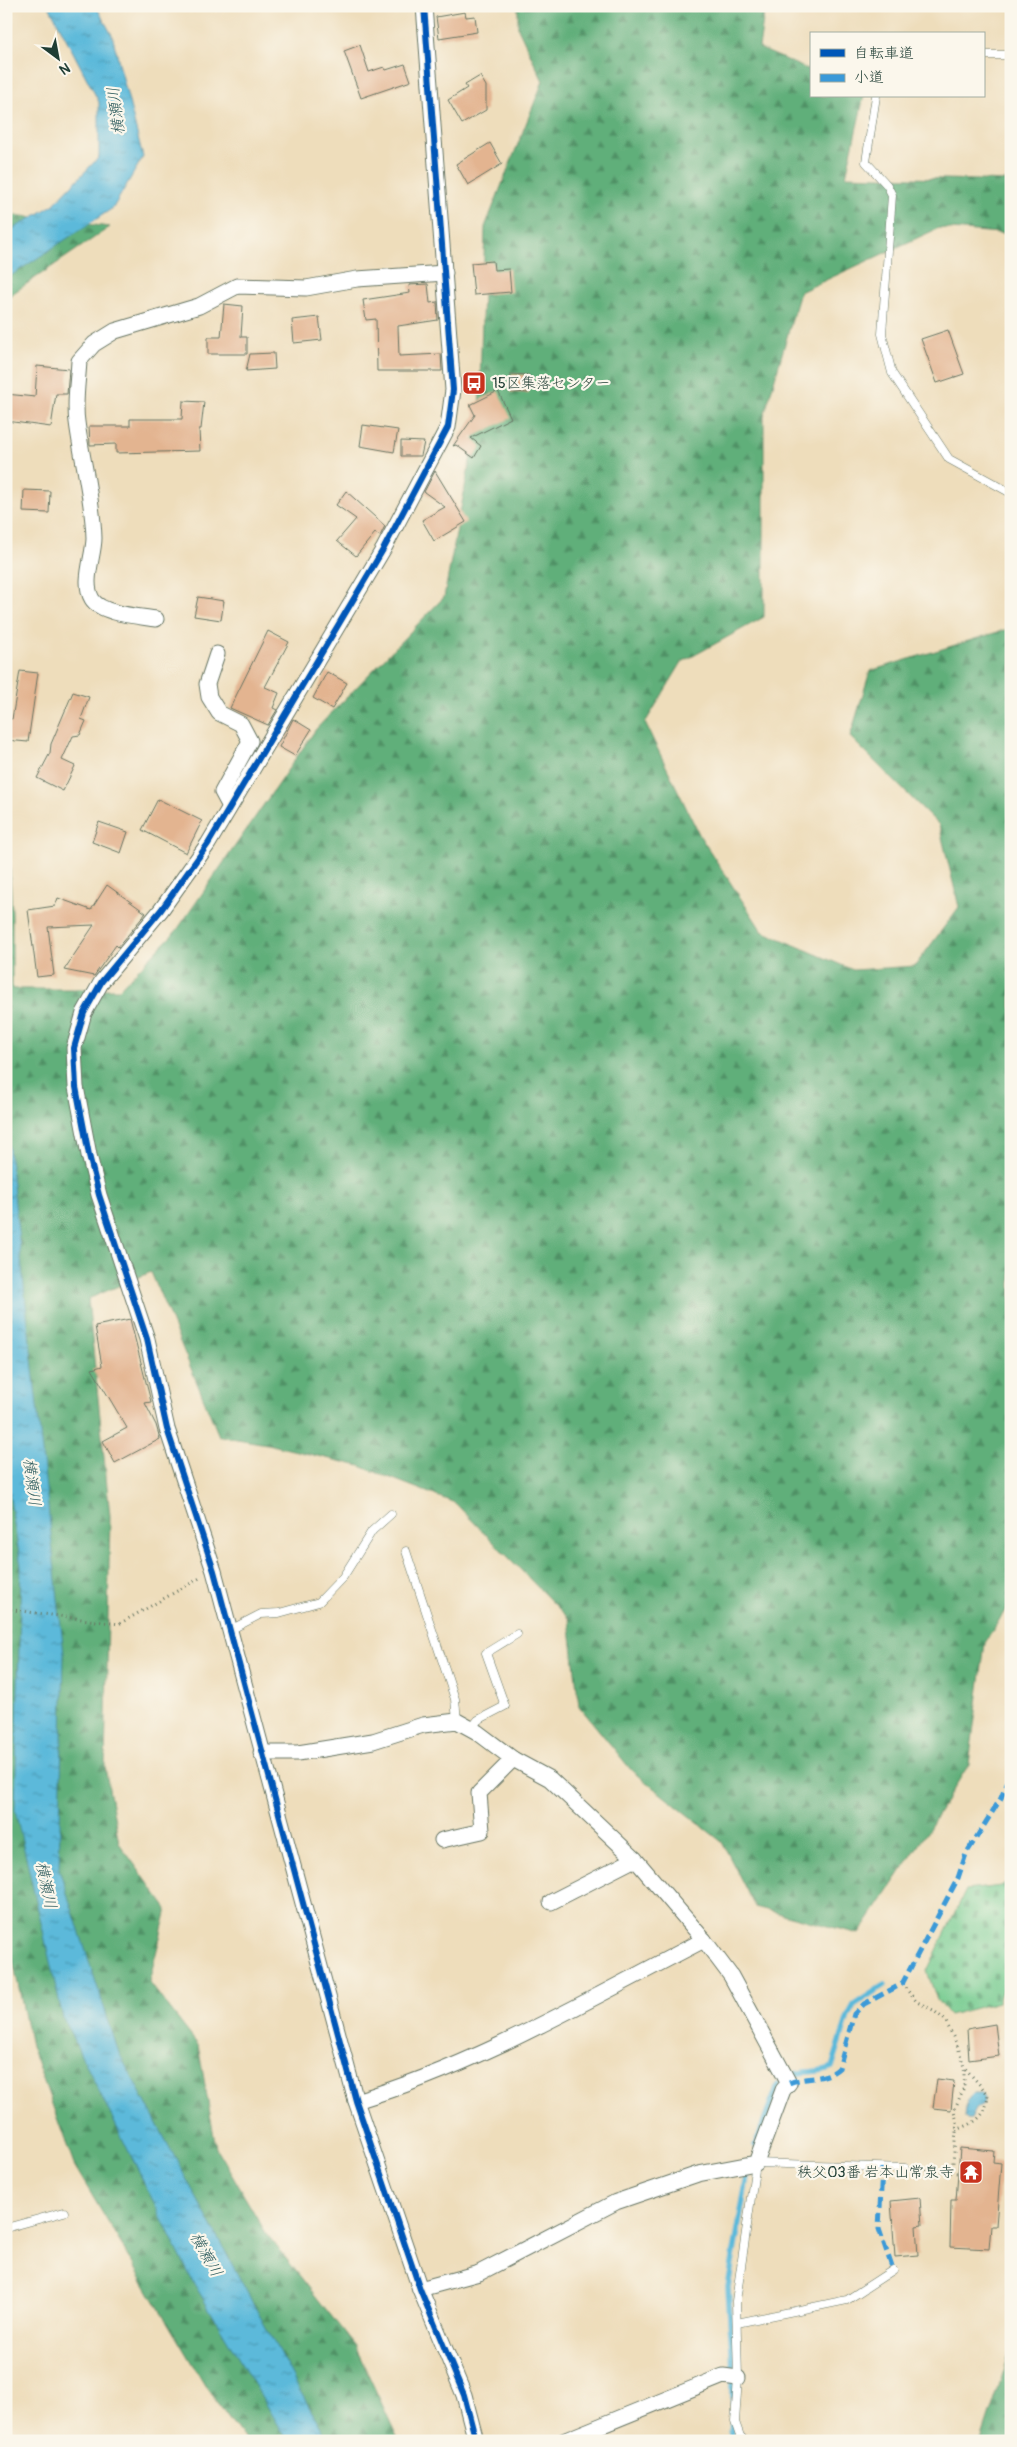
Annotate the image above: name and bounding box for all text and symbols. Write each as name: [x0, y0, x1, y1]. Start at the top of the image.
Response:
north arrow: [32, 32, 82, 82]
legend: [810, 32, 984, 98]
text: 自転車道: [854, 44, 914, 63]
text: N: [56, 59, 73, 78]
text: 小道: [854, 68, 884, 87]
water label: 横瀬川: [103, 86, 129, 136]
bus stop icon: 15区集落センター: [461, 370, 487, 396]
place label: 15区集落センター: [492, 374, 610, 393]
water label: 横瀬川: [19, 1457, 45, 1507]
water label: 横瀬川: [31, 1860, 61, 1911]
temple icon: 秩父03番 岩本山常泉寺: [958, 2159, 984, 2185]
place label: 秩父03番 岩本山常泉寺: [797, 2163, 954, 2182]
water label: 横瀬川: [186, 2229, 227, 2280]

